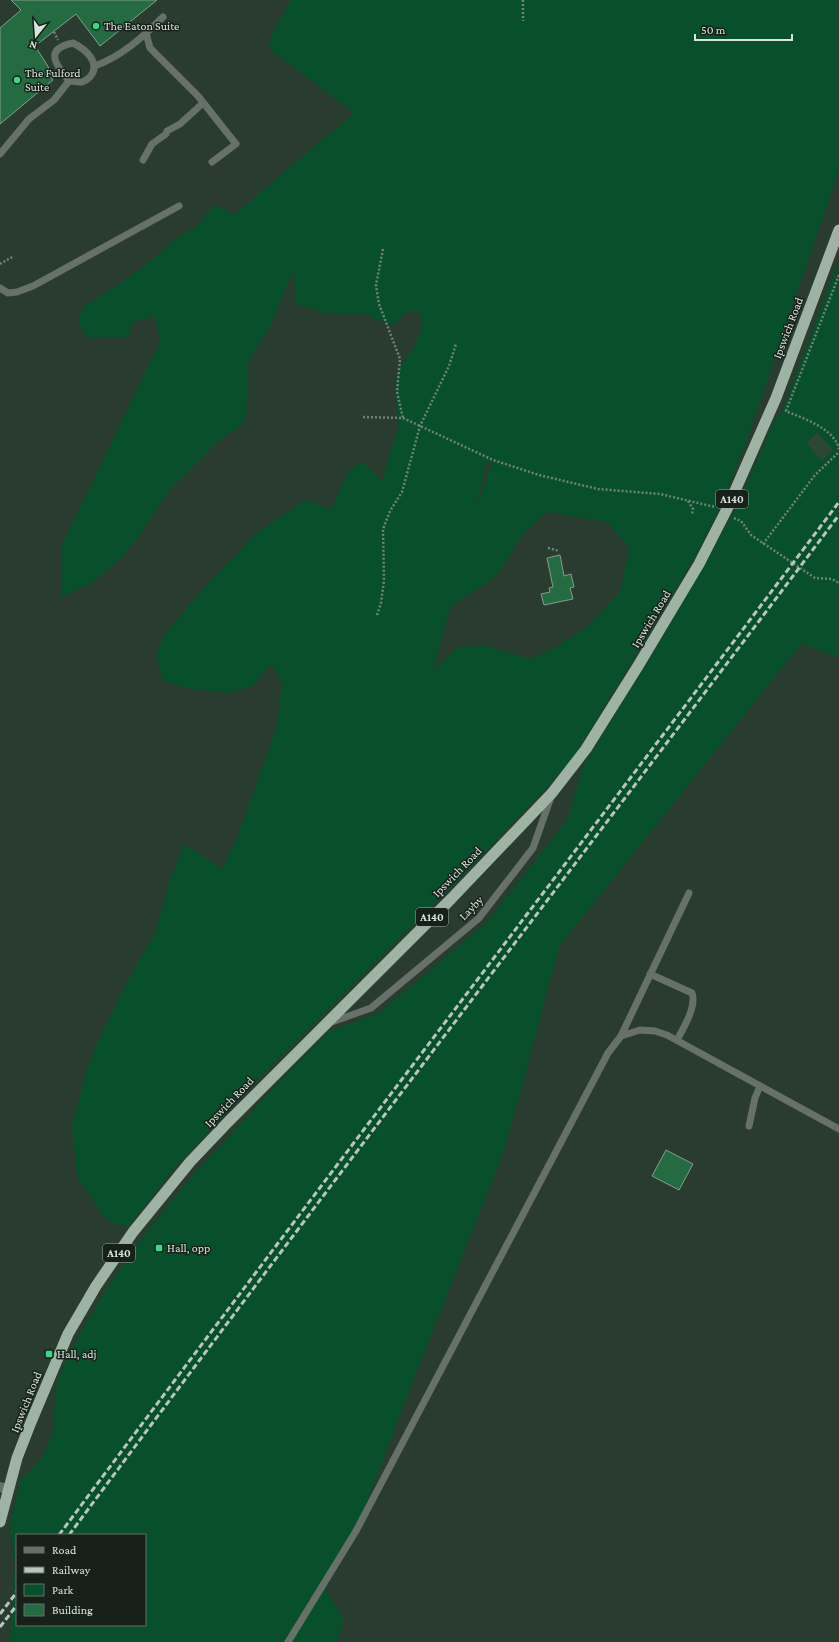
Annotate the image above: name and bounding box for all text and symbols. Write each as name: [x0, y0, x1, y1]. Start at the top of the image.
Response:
north arrow: [16, 16, 56, 56]
scale bar: [695, 16, 792, 42]
place label: The Eaton Suite: [104, 19, 179, 33]
marker: The Eaton Suite: [91, 21, 101, 31]
text: 50 m: [701, 23, 726, 37]
text: N: [27, 39, 38, 52]
place label: The Fulford Suite: [25, 66, 81, 94]
marker: The Fulford Suite: [12, 75, 22, 85]
street label: Ipswich Road: [770, 295, 806, 361]
road number: A140: [716, 490, 748, 508]
street label: Ipswich Road: [628, 587, 674, 650]
street label: Ipswich Road: [430, 843, 485, 900]
street label: Layby: [456, 893, 486, 923]
road number: A140: [416, 908, 448, 926]
street label: Ipswich Road: [202, 1073, 257, 1130]
place label: Hall, opp: [167, 1241, 210, 1255]
marker: Hall, opp: [154, 1243, 164, 1253]
road number: A140: [103, 1244, 135, 1262]
place label: Hall, adj: [57, 1347, 97, 1361]
marker: Hall, adj: [44, 1349, 54, 1359]
street label: Ipswich Road: [7, 1369, 45, 1435]
legend: [16, 1534, 146, 1626]
text: Road: [52, 1543, 77, 1557]
text: Railway: [52, 1563, 91, 1577]
text: Park: [52, 1583, 74, 1597]
text: Building: [52, 1603, 93, 1617]

